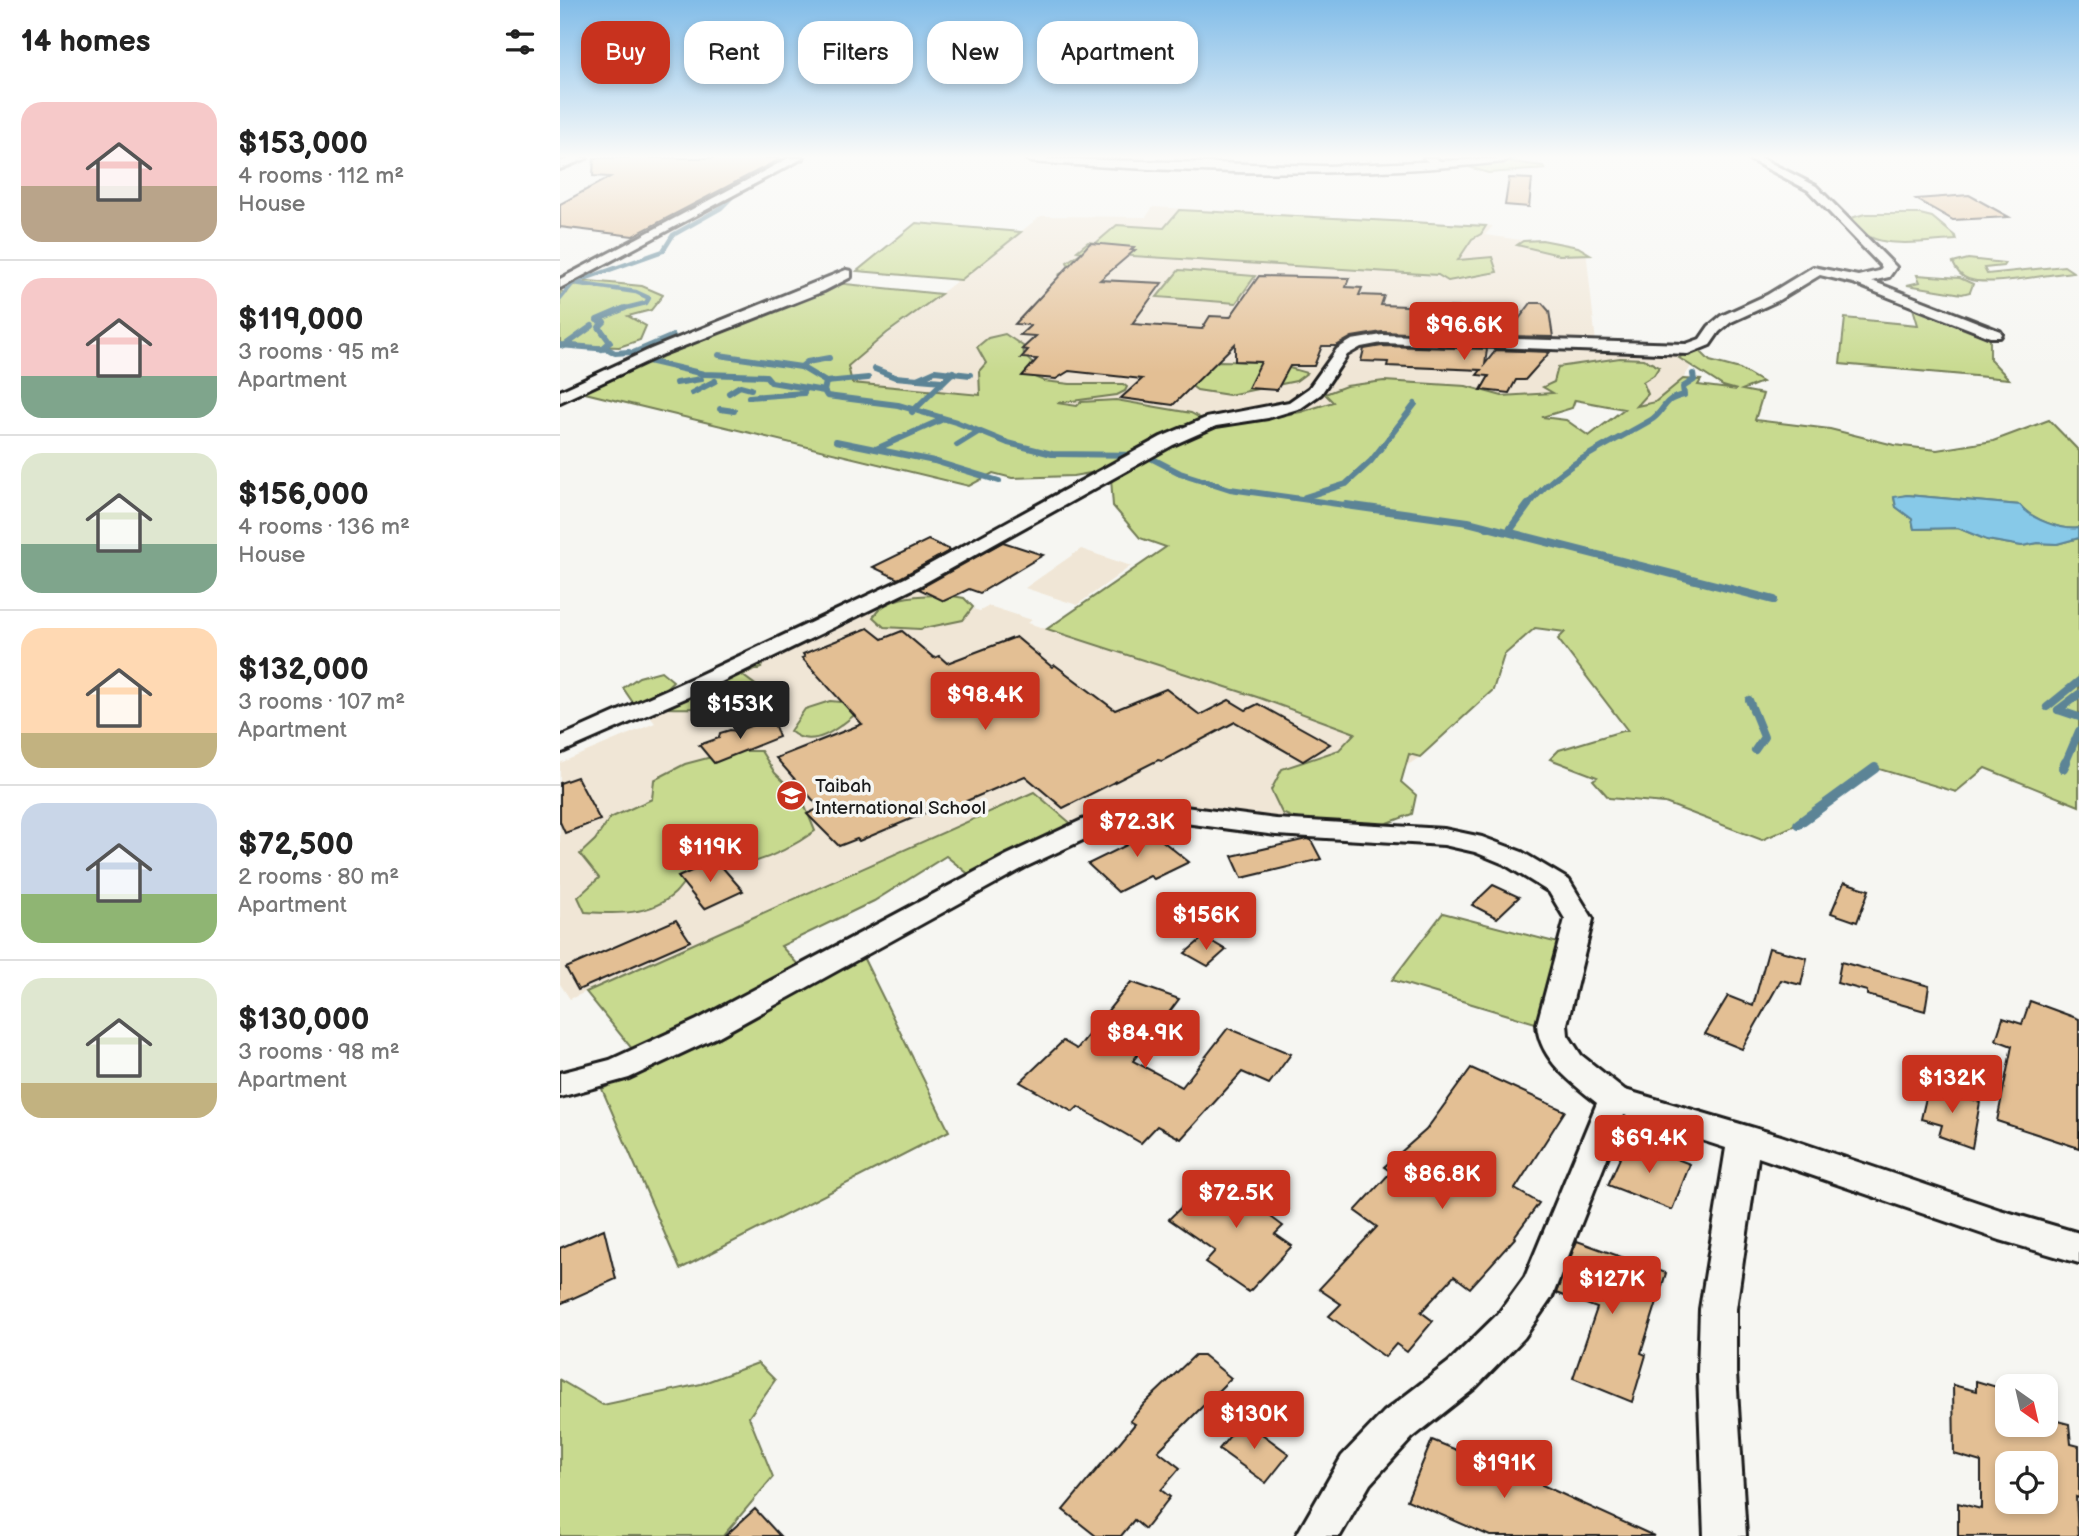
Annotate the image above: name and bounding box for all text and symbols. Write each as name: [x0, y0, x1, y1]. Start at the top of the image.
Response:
chip: Buy: [581, 21, 670, 84]
chip: Rent: [684, 21, 784, 84]
chip: Filters: [798, 21, 913, 84]
chip: New: [927, 21, 1023, 84]
chip: Apartment: [1037, 21, 1198, 84]
icon: filters: [501, 23, 539, 61]
text: 14 homes: [21, 24, 150, 60]
text: $153,000: [238, 126, 368, 162]
icon: home: [77, 130, 161, 214]
text: 4 rooms · 112 m²: [238, 162, 404, 190]
text: House: [238, 190, 305, 218]
text: $119,000: [238, 302, 363, 338]
pin: $96.6K: [1407, 302, 1521, 362]
icon: home: [77, 306, 161, 390]
text: $96.6K: [1425, 311, 1503, 339]
text: 3 rooms · 95 m²: [238, 338, 399, 366]
text: Apartment: [238, 366, 347, 394]
text: $156,000: [238, 477, 369, 513]
icon: home: [77, 481, 161, 565]
text: 4 rooms · 136 m²: [238, 513, 410, 541]
text: House: [238, 541, 305, 569]
text: $132,000: [238, 652, 369, 688]
icon: home: [77, 656, 161, 740]
pin: $98.4K: [928, 672, 1042, 732]
text: $98.4K: [947, 681, 1023, 709]
pin: $153K: [691, 682, 789, 741]
text: 3 rooms · 107 m²: [238, 688, 405, 716]
text: $153K: [706, 690, 774, 718]
text: Apartment: [238, 716, 347, 744]
place label: Taibah International School: [815, 775, 986, 820]
school or university icon: Taibah International School: [775, 779, 809, 813]
pin: $72.3K: [1080, 800, 1194, 859]
text: $72.3K: [1099, 808, 1175, 836]
pin: $119K: [661, 824, 759, 884]
text: $72,500: [238, 827, 354, 863]
icon: home: [77, 831, 161, 915]
text: $119K: [678, 833, 742, 861]
text: 2 rooms · 80 m²: [238, 863, 399, 891]
text: Apartment: [238, 891, 347, 919]
pin: $156K: [1157, 892, 1255, 952]
text: $156K: [1172, 901, 1240, 929]
text: $130,000: [238, 1002, 369, 1038]
icon: home: [77, 1006, 161, 1090]
pin: $84.9K: [1088, 1010, 1202, 1070]
text: $84.9K: [1107, 1019, 1183, 1047]
text: 3 rooms · 98 m²: [238, 1038, 400, 1066]
pin: $132K: [1903, 1056, 2001, 1115]
text: $132K: [1918, 1064, 1986, 1092]
text: Apartment: [238, 1066, 347, 1094]
pin: $69.4K: [1592, 1116, 1706, 1175]
text: $69.4K: [1611, 1124, 1687, 1152]
pin: $86.8K: [1385, 1152, 1499, 1211]
text: $86.8K: [1403, 1160, 1481, 1188]
pin: $72.5K: [1179, 1170, 1293, 1230]
text: $72.5K: [1198, 1179, 1274, 1207]
pin: $127K: [1563, 1256, 1661, 1316]
text: $127K: [1579, 1265, 1645, 1293]
north arrow: [1995, 1374, 2058, 1437]
map controls: [1995, 1374, 2058, 1514]
pin: $130K: [1205, 1392, 1303, 1451]
text: $130K: [1220, 1400, 1288, 1428]
pin: $191K: [1455, 1440, 1553, 1500]
text: $191K: [1472, 1449, 1536, 1477]
button: locate: [1995, 1451, 2058, 1514]

